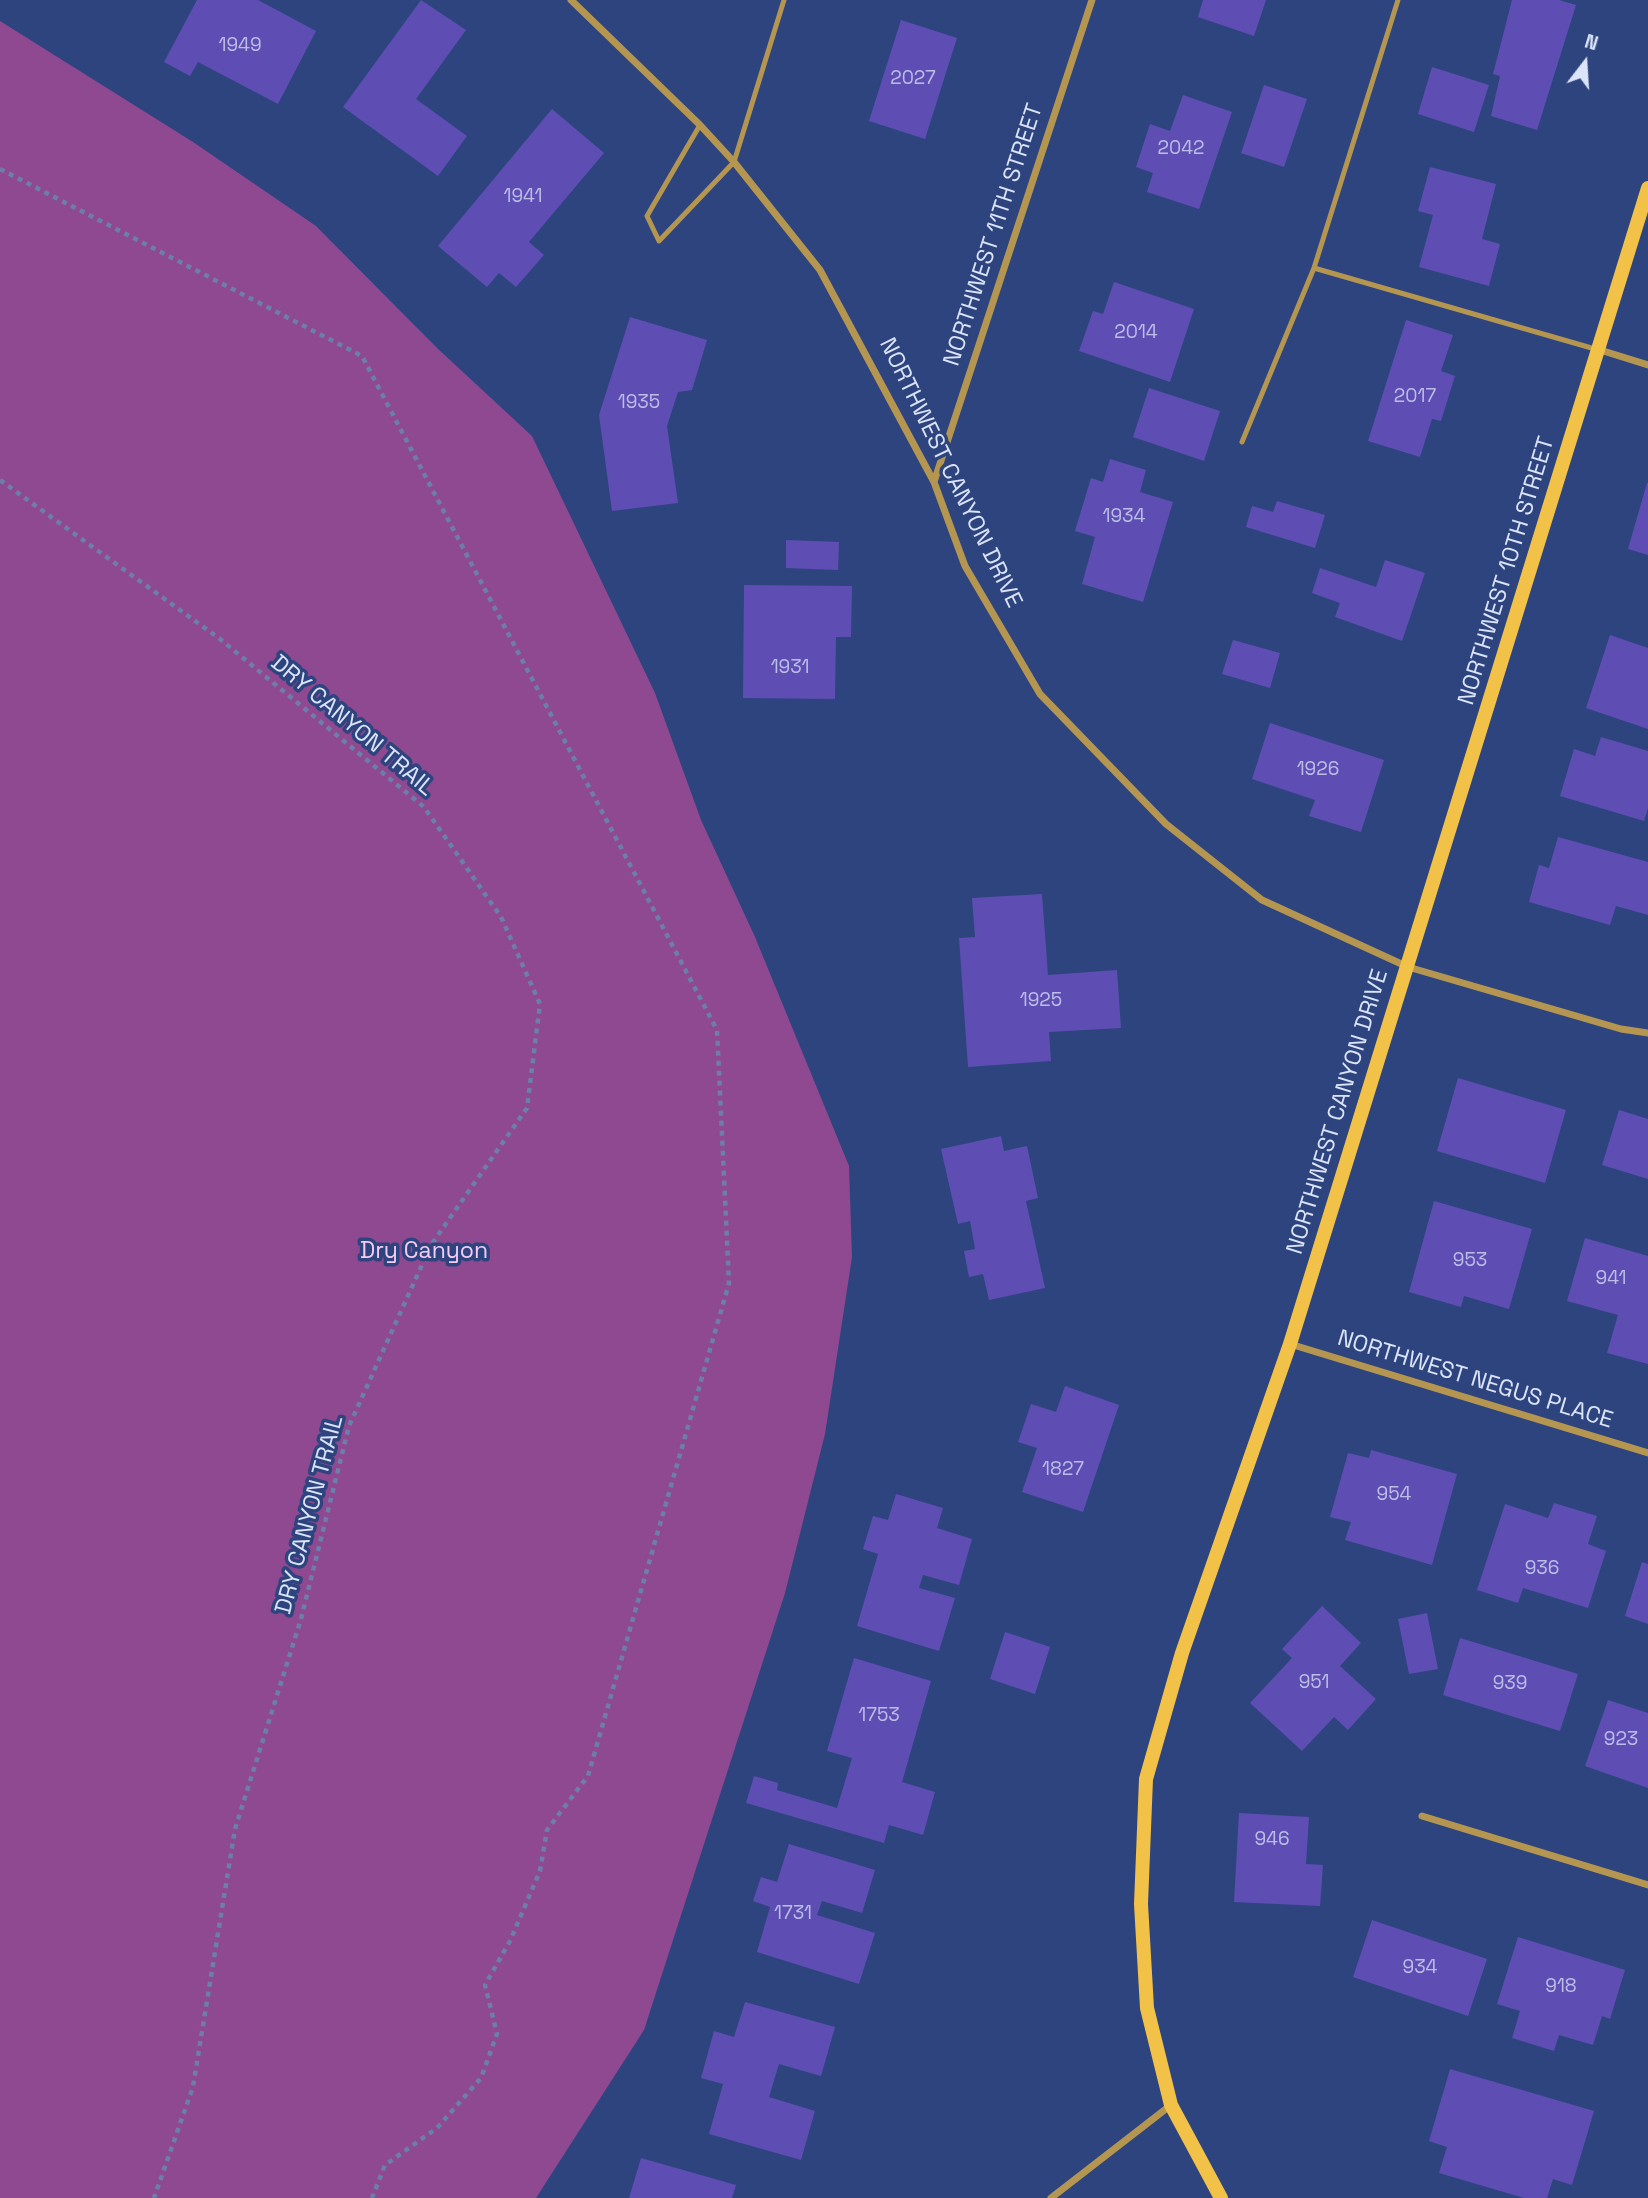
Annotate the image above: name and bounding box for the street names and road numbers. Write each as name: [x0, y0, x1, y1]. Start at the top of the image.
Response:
street label: NORTHWEST 11TH STREET: [939, 100, 1049, 370]
street label: NORTHWEST CANYON DRIVE: [873, 334, 1027, 612]
street label: NORTHWEST 10TH STREET: [1453, 433, 1561, 709]
street label: DRY CANYON TRAIL: [265, 650, 439, 802]
street label: NORTHWEST CANYON DRIVE: [1281, 966, 1395, 1258]
street label: NORTHWEST NEGUS PLACE: [1334, 1325, 1616, 1435]
street label: DRY CANYON TRAIL: [270, 1413, 350, 1617]

